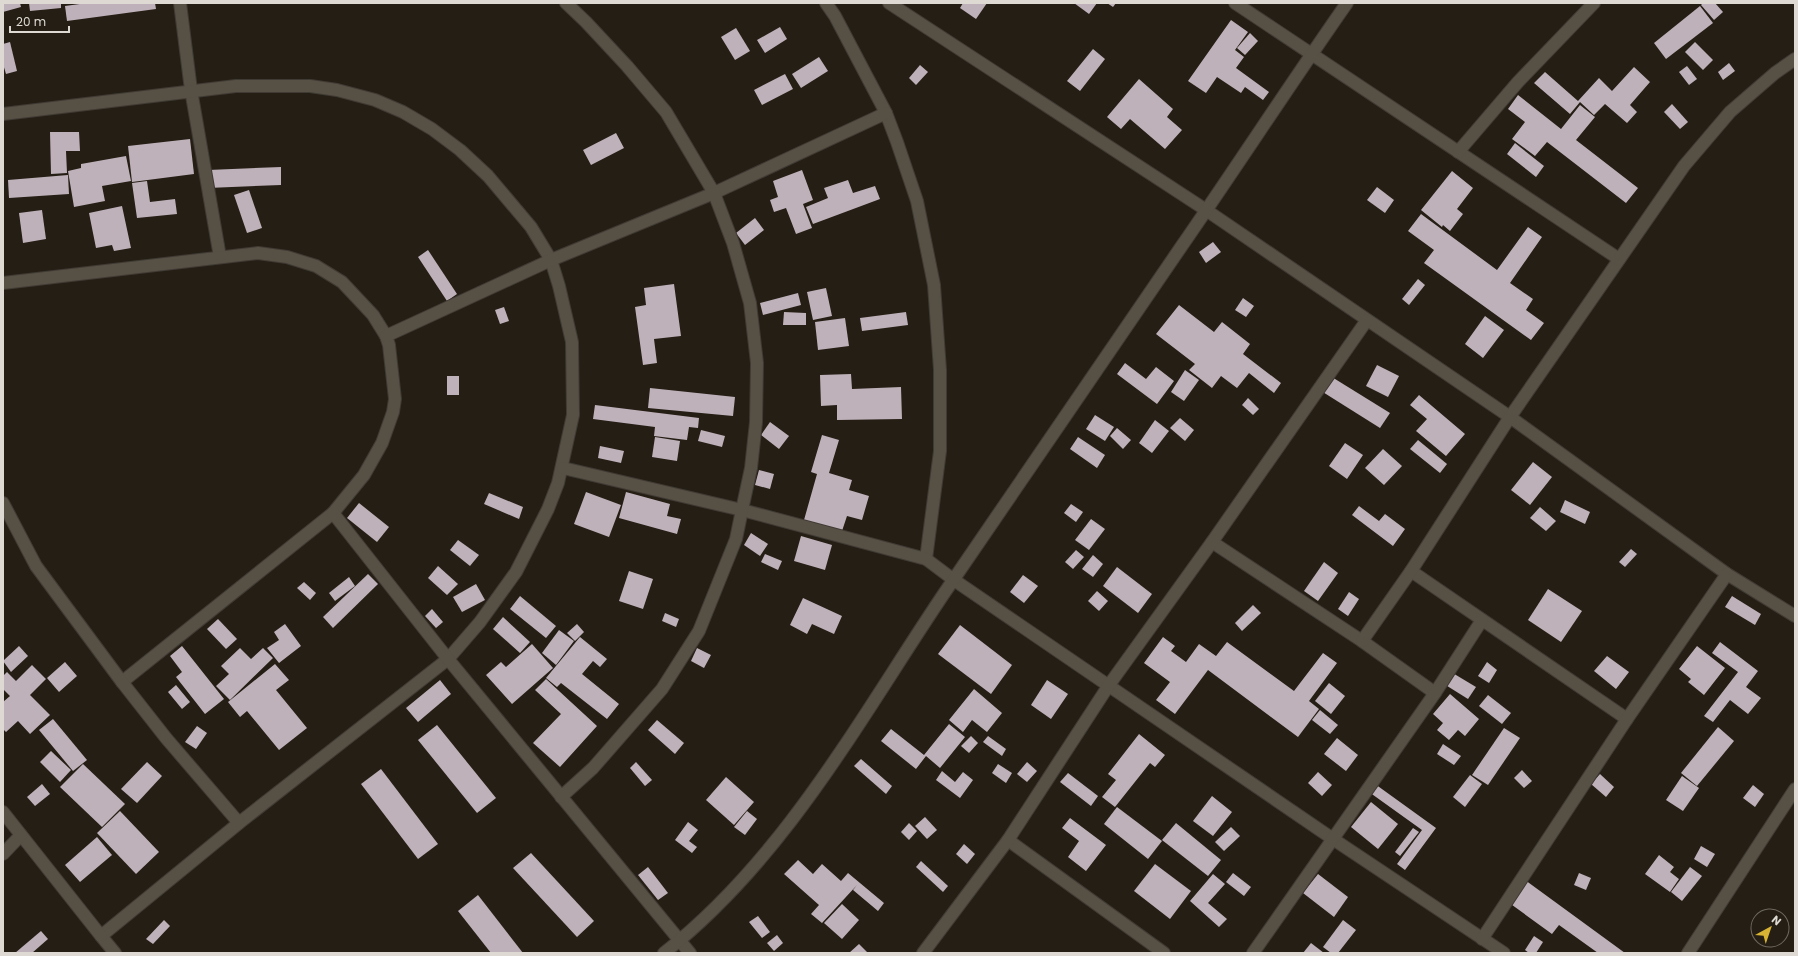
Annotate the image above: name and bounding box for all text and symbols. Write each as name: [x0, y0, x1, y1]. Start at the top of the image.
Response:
scale bar: [10, 8, 69, 34]
text: 20 m: [16, 13, 46, 30]
north arrow: [1750, 908, 1790, 948]
text: N: [1768, 912, 1785, 929]

